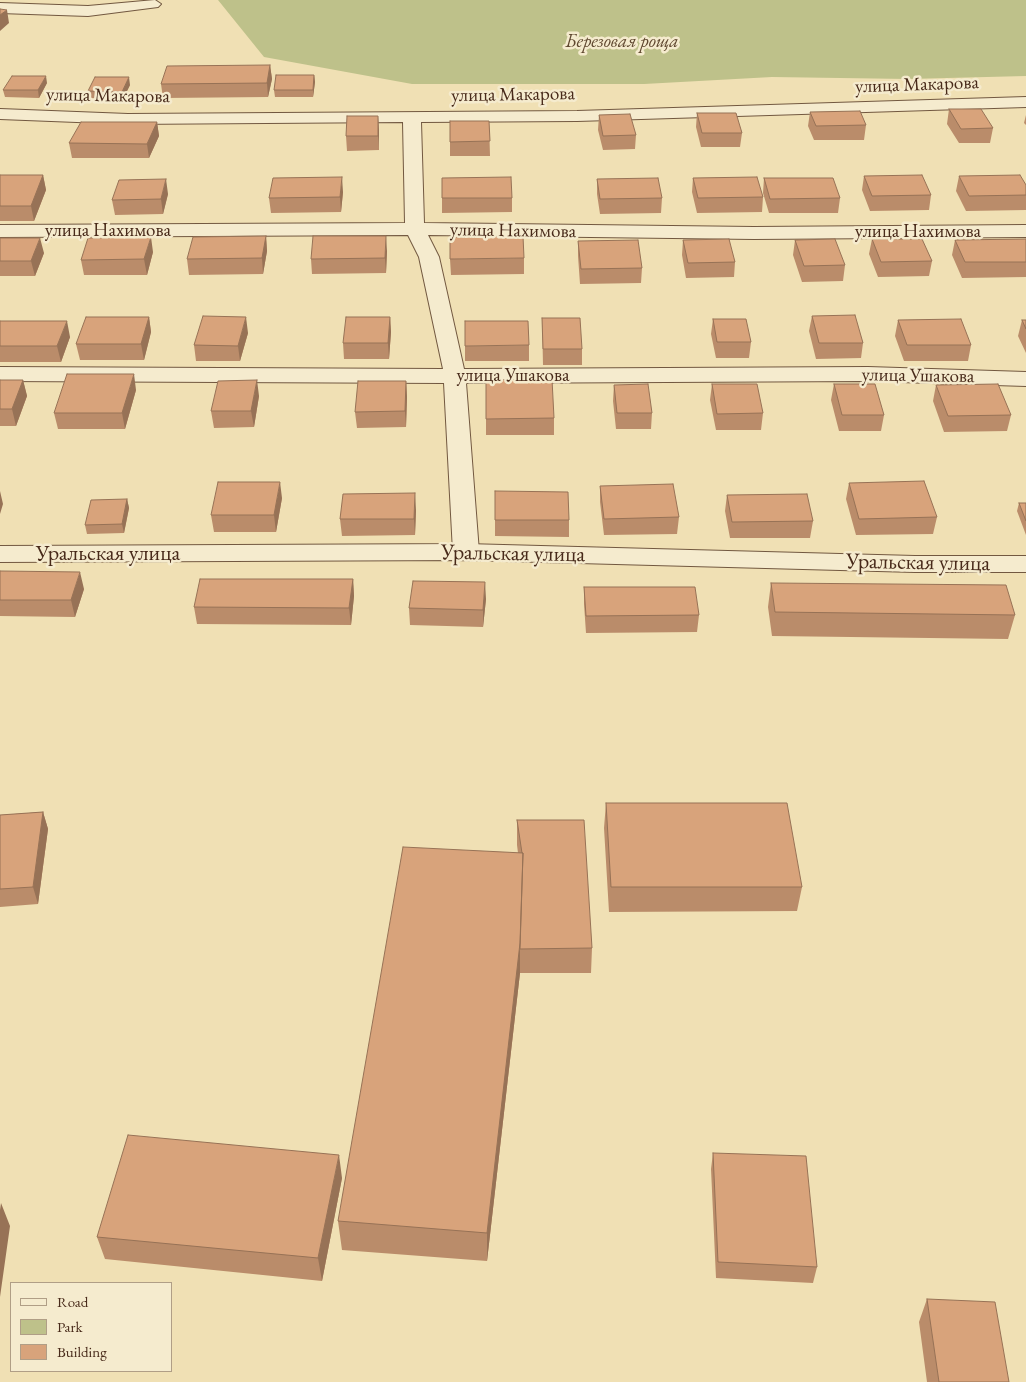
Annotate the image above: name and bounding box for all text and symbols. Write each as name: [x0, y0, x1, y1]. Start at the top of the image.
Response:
park label: Березовая роща: [565, 31, 679, 53]
street label: улица Макарова: [855, 71, 979, 99]
street label: улица Макарова: [451, 83, 575, 107]
street label: улица Макарова: [46, 84, 170, 108]
street label: улица Нахимова: [450, 219, 576, 243]
street label: улица Нахимова: [45, 220, 171, 242]
street label: улица Нахимова: [855, 221, 981, 243]
street label: улица Ушакова: [861, 364, 975, 388]
street label: улица Ушакова: [456, 365, 570, 387]
street label: Уральская улица: [441, 540, 585, 568]
street label: Уральская улица: [36, 541, 180, 567]
street label: Уральская улица: [846, 549, 990, 577]
legend: [10, 1282, 172, 1372]
text: Road: [57, 1292, 88, 1311]
text: Park: [57, 1317, 83, 1336]
text: Building: [57, 1342, 107, 1361]

